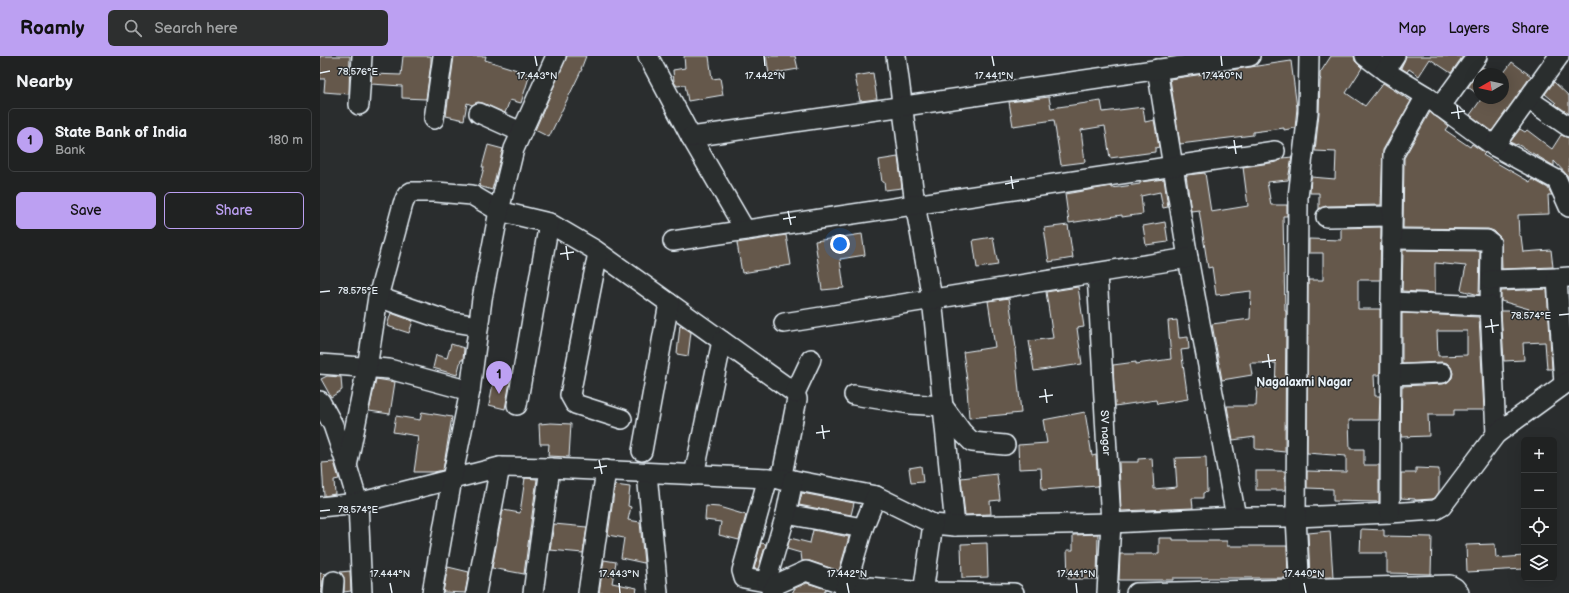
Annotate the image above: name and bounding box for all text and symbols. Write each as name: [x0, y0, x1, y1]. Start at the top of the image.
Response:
search box: [108, 10, 388, 46]
text: Roamly: [20, 17, 84, 40]
icon: search: [122, 17, 144, 39]
text: Search here: [154, 19, 238, 38]
text: Map: [1398, 20, 1426, 37]
text: Layers: [1448, 20, 1490, 37]
text: Share: [1512, 20, 1549, 37]
text: 78.576°E: [338, 66, 379, 78]
north arrow: [1473, 68, 1509, 104]
text: 17.443°N: [516, 70, 558, 82]
text: 17.442°N: [745, 70, 785, 82]
text: 17.441°N: [975, 70, 1013, 82]
text: 17.440°N: [1202, 70, 1242, 82]
text: Nearby: [16, 72, 73, 92]
text: State Bank of India: [55, 123, 187, 142]
text: 1: [27, 132, 33, 148]
text: 180 m: [268, 132, 303, 148]
text: Bank: [55, 142, 85, 158]
button: Save: [16, 192, 156, 229]
button: Share: [164, 192, 304, 229]
your location: [830, 234, 850, 254]
text: 78.575°E: [338, 285, 378, 297]
text: 78.574°E: [1511, 310, 1552, 322]
pin: 1: [486, 361, 512, 394]
district label: Nagalaxmi Nagar: [1256, 375, 1352, 390]
street label: SV nagar: [1098, 410, 1114, 457]
map controls: [1521, 437, 1557, 581]
button: +: [1521, 437, 1557, 473]
button: −: [1521, 473, 1557, 509]
text: 78.574°E: [338, 504, 379, 516]
button: locate: [1521, 509, 1557, 545]
button: layers: [1521, 545, 1557, 581]
text: 17.444°N: [370, 568, 410, 580]
text: 17.443°N: [598, 568, 640, 580]
text: 17.442°N: [827, 568, 867, 580]
text: 17.441°N: [1057, 568, 1095, 580]
text: 17.440°N: [1284, 568, 1324, 580]

